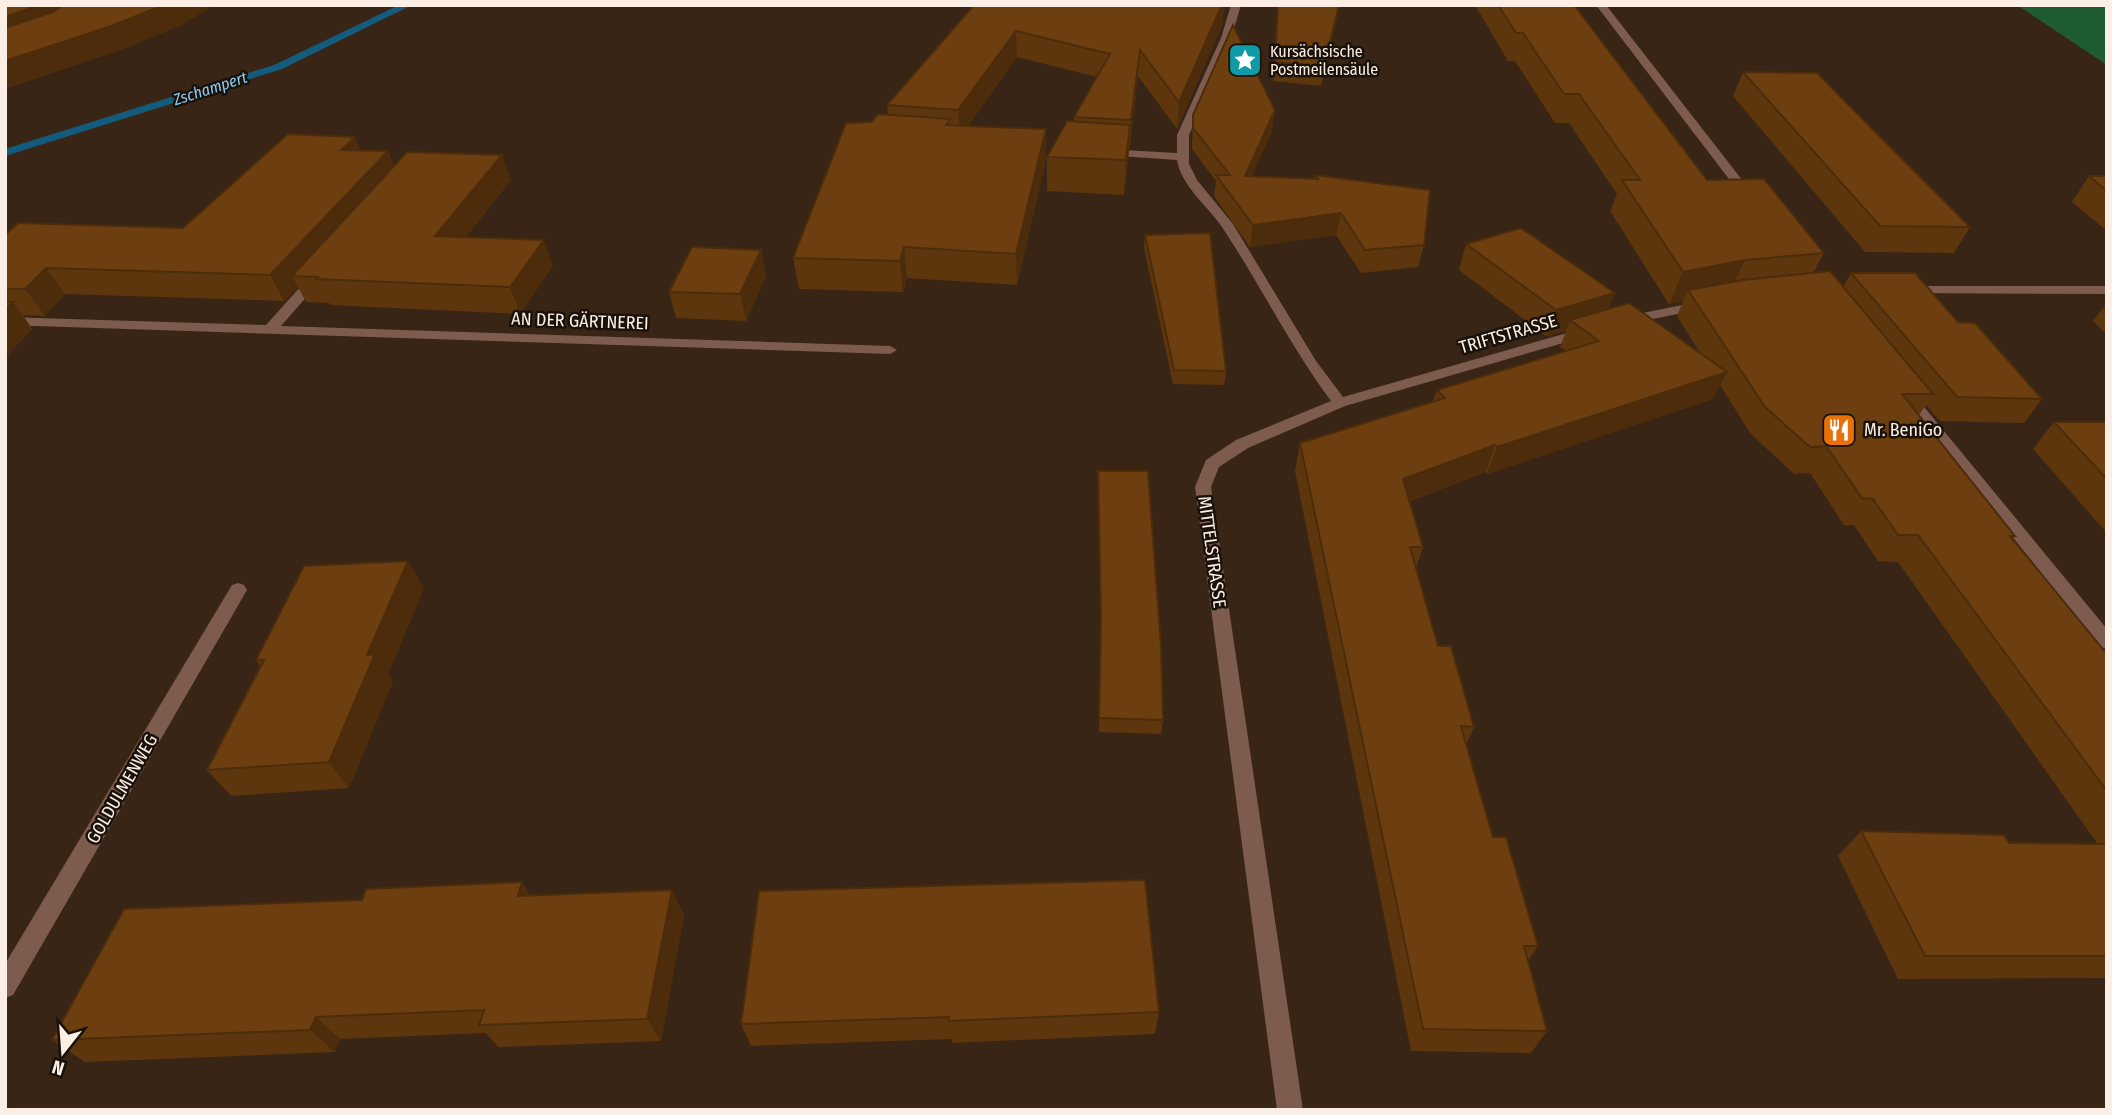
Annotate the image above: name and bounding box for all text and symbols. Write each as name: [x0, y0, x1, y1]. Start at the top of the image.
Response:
place icon: Kursächsische Postmeilensäule: [1226, 41, 1264, 79]
place label: Kursächsische Postmeilensäule: [1270, 42, 1378, 79]
water label: Zschampert: [170, 67, 250, 110]
street label: AN DER GÄRTNEREI: [511, 308, 649, 334]
street label: TRIFTSTRASSE: [1456, 310, 1560, 358]
restaurant icon: Mr. BeniGo: [1820, 411, 1858, 449]
place label: Mr. BeniGo: [1864, 419, 1942, 441]
street label: MITTELSTRASSE: [1193, 495, 1231, 609]
street label: GOLDULMENWEG: [82, 730, 162, 848]
north arrow: [28, 1017, 98, 1087]
text: N: [49, 1055, 67, 1080]

